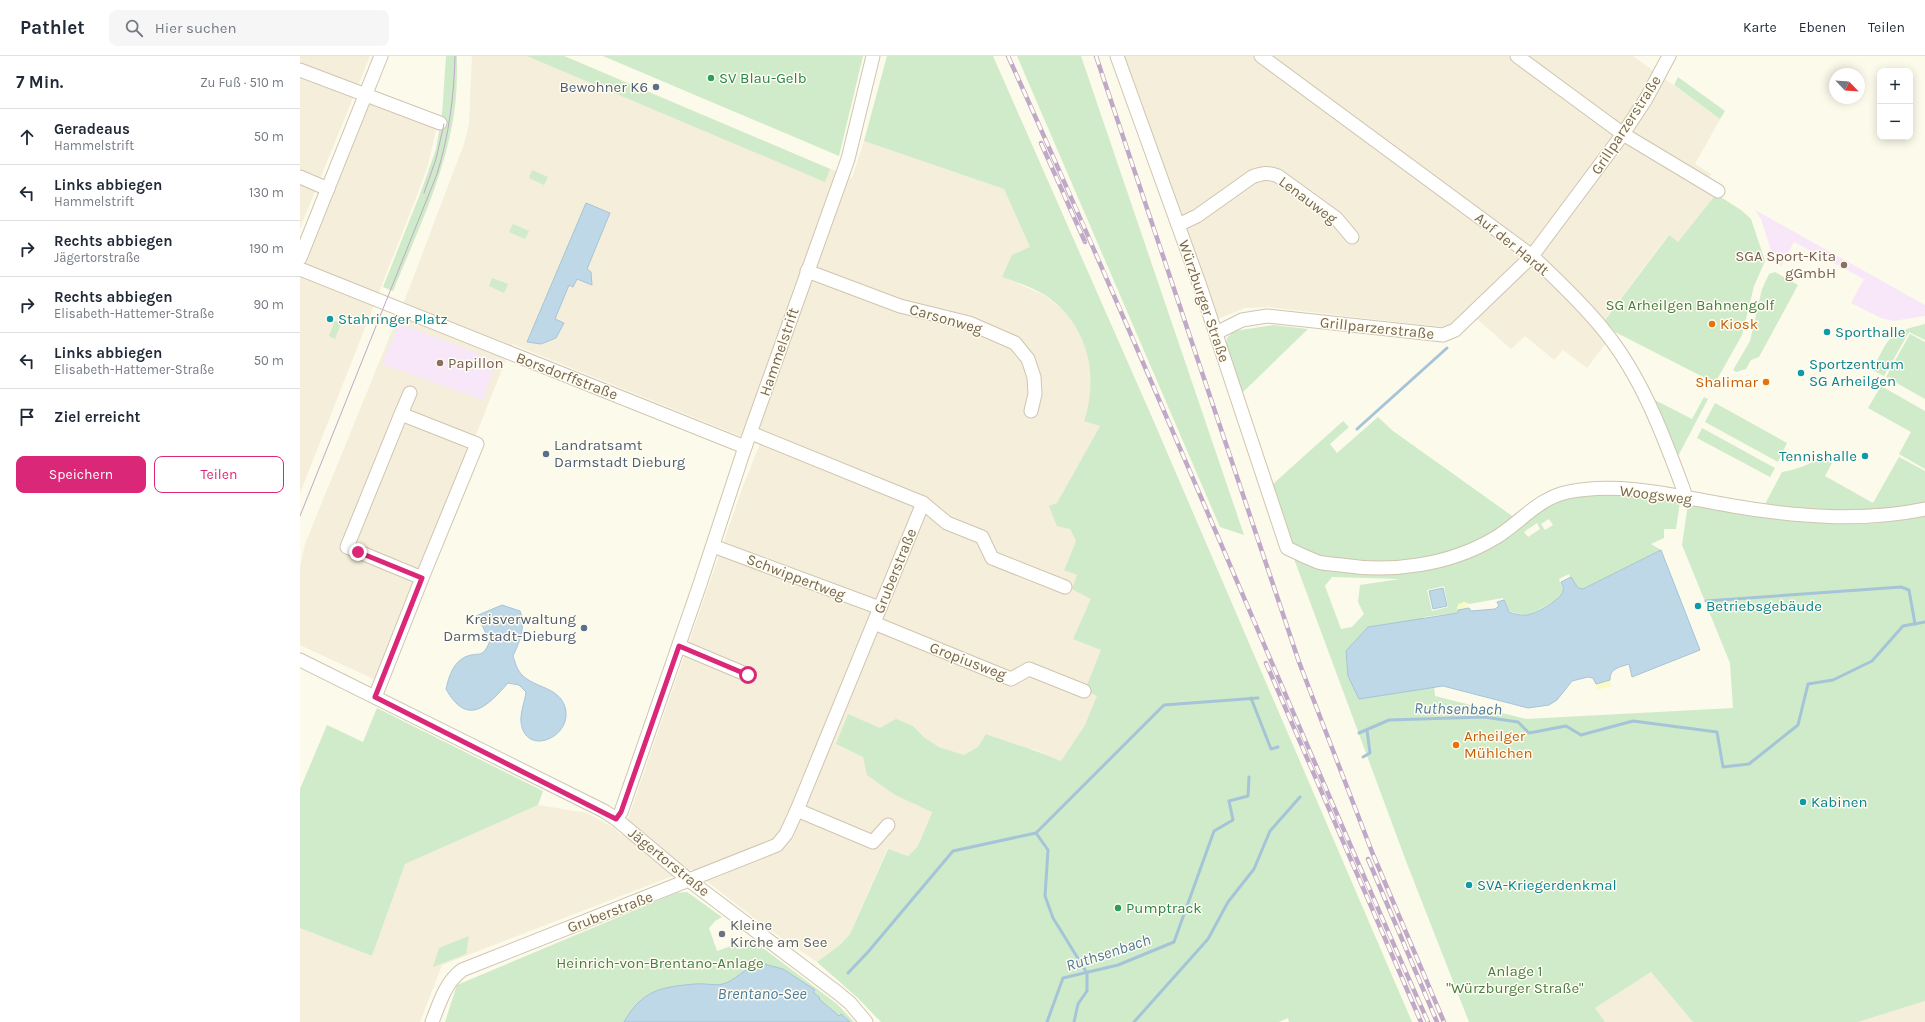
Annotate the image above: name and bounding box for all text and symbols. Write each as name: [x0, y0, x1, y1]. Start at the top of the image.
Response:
search box: [109, 10, 389, 46]
text: Pathlet: [20, 17, 85, 39]
icon: search: [123, 17, 145, 39]
text: Hier suchen: [155, 19, 237, 37]
text: Karte: [1743, 19, 1777, 36]
text: Ebenen: [1799, 19, 1846, 36]
text: Teilen: [1868, 19, 1905, 36]
north arrow: [1829, 68, 1865, 104]
map controls: [1877, 68, 1913, 140]
button: +: [1877, 68, 1913, 104]
place label: SV Blau-Gelb: [719, 69, 807, 87]
text: 7 Min.: [16, 72, 63, 92]
street label: Grillparzerstraße: [1587, 72, 1665, 178]
marker: SV Blau-Gelb: [706, 73, 716, 83]
text: Zu Fuß · 510 m: [200, 75, 284, 90]
place label: Bewohner K6: [559, 78, 648, 96]
marker: Bewohner K6: [651, 82, 661, 92]
button: −: [1877, 104, 1913, 140]
text: Geradeaus: [54, 120, 130, 138]
icon: ahead: [16, 126, 38, 148]
text: 50 m: [254, 129, 284, 144]
text: Hammelstrift: [54, 138, 134, 153]
street label: Lenauweg: [1275, 172, 1341, 228]
text: Links abbiegen: [54, 176, 162, 194]
icon: left: [16, 182, 38, 204]
text: 130 m: [249, 185, 284, 200]
text: Hammelstrift: [54, 194, 134, 209]
street label: Auf der Hardt: [1471, 209, 1553, 280]
text: Rechts abbiegen: [54, 232, 173, 250]
street label: Würzburger Straße: [1175, 237, 1233, 365]
icon: right: [16, 238, 38, 260]
text: 190 m: [249, 241, 284, 256]
place label: SGA Sport-Kita gGmbH: [1735, 247, 1836, 282]
text: Jägertorstraße: [54, 250, 140, 265]
marker: SGA Sport-Kita gGmbH: [1839, 260, 1849, 270]
text: Rechts abbiegen: [54, 288, 173, 306]
icon: right: [16, 294, 38, 316]
park label: SG Arheilgen Bahnengolf: [1606, 296, 1775, 314]
text: 90 m: [253, 297, 284, 312]
street label: Carsonweg: [907, 300, 985, 338]
street label: Hammelstrift: [755, 305, 803, 399]
text: Elisabeth-Hattemer-Straße: [54, 306, 214, 321]
place label: Stahringer Platz: [338, 310, 448, 328]
street label: Grillparzerstraße: [1319, 313, 1435, 343]
marker: Stahringer Platz: [325, 314, 335, 324]
place label: Kiosk: [1720, 315, 1758, 333]
marker: Kiosk: [1707, 319, 1717, 329]
place label: Sporthalle: [1835, 323, 1906, 341]
marker: Sporthalle: [1822, 327, 1832, 337]
text: Links abbiegen: [54, 344, 162, 362]
street label: Borsdorffstraße: [514, 348, 620, 404]
icon: left: [16, 350, 38, 372]
text: 50 m: [254, 353, 284, 368]
place label: Papillon: [448, 354, 503, 372]
place label: Sportzentrum SG Arheilgen: [1809, 355, 1904, 390]
marker: Papillon: [435, 358, 445, 368]
text: Elisabeth-Hattemer-Straße: [54, 362, 214, 377]
marker: Sportzentrum SG Arheilgen: [1796, 368, 1806, 378]
place label: Shalimar: [1695, 373, 1759, 391]
marker: Shalimar: [1761, 377, 1771, 387]
icon: arrive: [16, 406, 38, 428]
text: Ziel erreicht: [54, 408, 140, 426]
place label: Landratsamt Darmstadt Dieburg: [554, 436, 686, 471]
place label: Tennishalle: [1779, 447, 1857, 465]
marker: Landratsamt Darmstadt Dieburg: [541, 449, 551, 459]
marker: Tennishalle: [1860, 451, 1870, 461]
button: Speichern: [16, 456, 146, 493]
button: Teilen: [154, 456, 284, 493]
street label: Woogsweg: [1619, 482, 1694, 508]
street label: Gruberstraße: [870, 526, 920, 616]
route end: [349, 543, 367, 561]
street label: Schwippertweg: [744, 550, 849, 604]
place label: Betriebsgebäude: [1706, 597, 1822, 615]
marker: Betriebsgebäude: [1693, 601, 1703, 611]
place label: Kreisverwaltung Darmstadt-Dieburg: [443, 610, 577, 645]
marker: Kreisverwaltung Darmstadt-Dieburg: [579, 623, 589, 633]
street label: Gropiusweg: [927, 638, 1009, 684]
route start: [739, 666, 757, 684]
water label: Ruthsenbach: [1414, 698, 1502, 719]
place label: Arheilger Mühlchen: [1464, 727, 1533, 762]
marker: Arheilger Mühlchen: [1451, 740, 1461, 750]
place label: Kabinen: [1811, 793, 1868, 811]
marker: Kabinen: [1798, 797, 1808, 807]
street label: Jägertorstraße: [625, 824, 713, 900]
place label: SVA-Kriegerdenkmal: [1477, 876, 1617, 894]
marker: SVA-Kriegerdenkmal: [1464, 880, 1474, 890]
street label: Gruberstraße: [565, 887, 655, 937]
place label: Pumptrack: [1126, 899, 1202, 917]
marker: Pumptrack: [1113, 903, 1123, 913]
place label: Kleine Kirche am See: [730, 916, 827, 951]
marker: Kleine Kirche am See: [717, 929, 727, 939]
water label: Ruthsenbach: [1063, 930, 1153, 975]
park label: Heinrich-von-Brentano-Anlage: [556, 954, 764, 972]
park label: Anlage 1 "Würzburger Straße": [1446, 962, 1584, 997]
water label: Brentano-See: [717, 984, 807, 1003]

